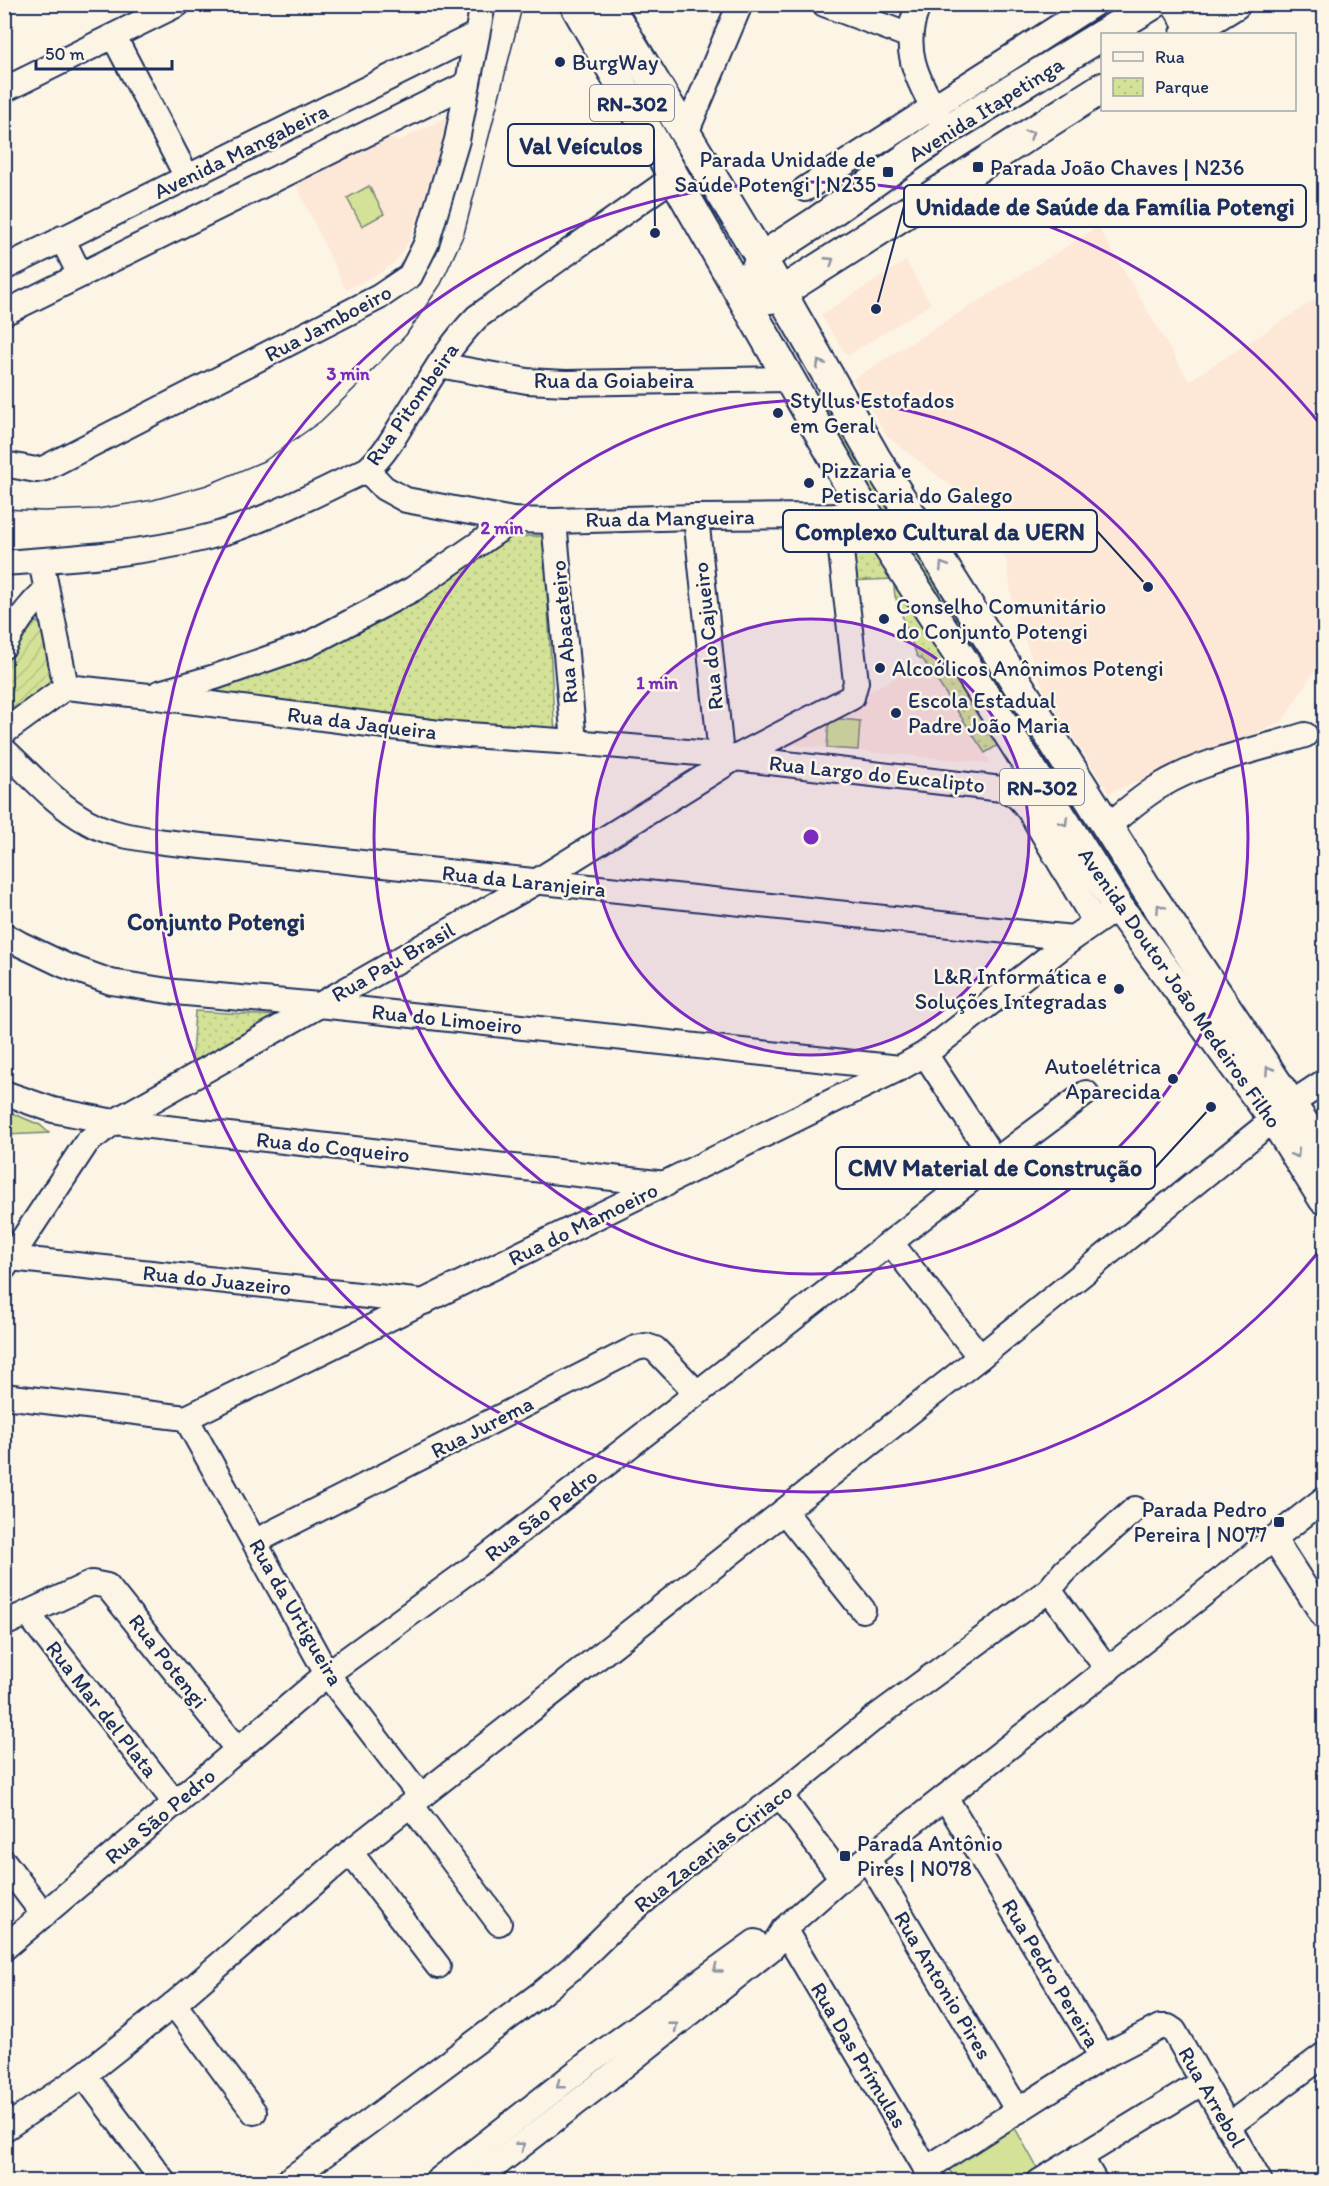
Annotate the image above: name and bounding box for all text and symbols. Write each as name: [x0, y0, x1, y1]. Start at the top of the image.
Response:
scale bar: [36, 33, 172, 71]
legend: [1101, 33, 1296, 111]
text: 50 m: [45, 43, 85, 65]
text: Rua: [1155, 46, 1185, 68]
place label: BurgWay: [572, 49, 659, 76]
street label: Avenida Itapetinga: [903, 50, 1069, 168]
marker: BurgWay: [553, 55, 567, 69]
text: Parque: [1155, 76, 1209, 98]
road number: RN-302: [590, 85, 674, 121]
street label: Avenida Mangabeira: [149, 97, 333, 205]
callout: Val Veículos: [508, 124, 654, 166]
one-way arrow: [1023, 130, 1034, 141]
text: Val Veículos: [519, 131, 643, 160]
place label: Parada Unidade de Saúde Potengi | N235: [674, 146, 876, 198]
place label: Parada João Chaves | N236: [990, 154, 1244, 181]
marker: Parada João Chaves | N236: [971, 160, 985, 174]
marker: Parada Unidade de Saúde Potengi | N235: [881, 165, 895, 179]
callout: Unidade de Saúde da Família Potengi: [904, 185, 1306, 227]
text: Unidade de Saúde da Família Potengi: [915, 192, 1295, 222]
one-way arrow: [824, 257, 834, 269]
street label: Rua Jamboeiro: [260, 278, 396, 368]
street label: Rua Pitombeira: [360, 337, 465, 471]
one-way arrow: [816, 360, 827, 370]
text: 3 min: [326, 363, 370, 385]
street label: Rua da Goiabeira: [534, 367, 695, 394]
place label: Styllus Estofados em Geral: [790, 387, 955, 439]
marker: Styllus Estofados em Geral: [771, 406, 785, 420]
place label: Pizzaria e Petiscaria do Galego: [821, 457, 1013, 509]
marker: Pizzaria e Petiscaria do Galego: [802, 476, 816, 490]
street label: Rua da Mangueira: [585, 503, 755, 533]
callout: Complexo Cultural da UERN: [783, 510, 1097, 552]
text: 2 min: [481, 517, 524, 539]
text: Complexo Cultural da UERN: [795, 517, 1085, 547]
street label: Rua Abacateiro: [544, 559, 584, 705]
street label: Rua do Cajueiro: [687, 561, 729, 711]
one-way arrow: [940, 562, 951, 573]
place label: Conselho Comunitário do Conjunto Potengi: [896, 593, 1106, 645]
marker: Conselho Comunitário do Conjunto Potengi: [877, 612, 891, 626]
place label: Alcoólicos Anônimos Potengi: [892, 655, 1164, 682]
marker: Alcoólicos Anônimos Potengi: [873, 661, 887, 675]
text: 1 min: [636, 672, 678, 694]
place label: Escola Estadual Padre João Maria: [908, 687, 1070, 739]
street label: Rua da Jaqueira: [286, 700, 439, 746]
marker: Escola Estadual Padre João Maria: [889, 706, 903, 720]
street label: Rua Largo do Eucalipto: [768, 749, 986, 799]
road number: RN-302: [1000, 769, 1084, 805]
one-way arrow: [1057, 816, 1069, 826]
centre of rings: [801, 827, 821, 847]
street label: Avenida Doutor João Medeiros Filho: [1073, 843, 1287, 1133]
street label: Rua da Laranjeira: [441, 859, 607, 903]
one-way arrow: [1156, 904, 1167, 915]
district label: Conjunto Potengi: [127, 907, 305, 937]
street label: Rua Pau Brasil: [327, 916, 459, 1008]
place label: L&R Informática e Soluções Integradas: [915, 963, 1107, 1015]
marker: L&R Informática e Soluções Integradas: [1112, 982, 1126, 996]
street label: Rua do Limoeiro: [370, 998, 524, 1040]
place label: Autoelétrica Aparecida: [1045, 1053, 1162, 1105]
one-way arrow: [1265, 1066, 1277, 1076]
marker: Autoelétrica Aparecida: [1166, 1072, 1180, 1086]
street label: Rua do Coqueiro: [255, 1126, 411, 1168]
callout: CMV Material de Construção: [836, 1147, 1155, 1189]
one-way arrow: [1289, 1147, 1300, 1158]
text: CMV Material de Construção: [848, 1153, 1142, 1183]
street label: Rua do Mamoeiro: [504, 1176, 662, 1272]
street label: Rua do Juazeiro: [141, 1259, 293, 1301]
street label: Rua Jurema: [426, 1390, 538, 1464]
street label: Rua São Pedro: [479, 1462, 603, 1568]
place label: Parada Pedro Pereira | N077: [1134, 1496, 1267, 1548]
marker: Parada Pedro Pereira | N077: [1272, 1515, 1286, 1529]
street label: Rua da Urtigueira: [243, 1534, 349, 1690]
street label: Rua Potengi: [123, 1608, 213, 1714]
street label: Rua Mar del Plata: [40, 1635, 164, 1783]
street label: Rua São Pedro: [99, 1762, 221, 1870]
street label: Rua Zacarias Ciriaco: [628, 1778, 798, 1918]
place label: Parada Antônio Pires | N078: [857, 1830, 1003, 1882]
marker: Parada Antônio Pires | N078: [838, 1849, 852, 1863]
street label: Rua Pedro Pereira: [996, 1894, 1106, 2052]
street label: Rua Antonio Pires: [888, 1906, 998, 2064]
one-way arrow: [712, 1962, 723, 1973]
street label: Rua Das Prímulas: [805, 1977, 913, 2133]
one-way arrow: [667, 2022, 678, 2033]
street label: Rua Arrebol: [1172, 2042, 1252, 2152]
one-way arrow: [555, 2078, 566, 2089]
one-way arrow: [514, 2142, 525, 2153]

